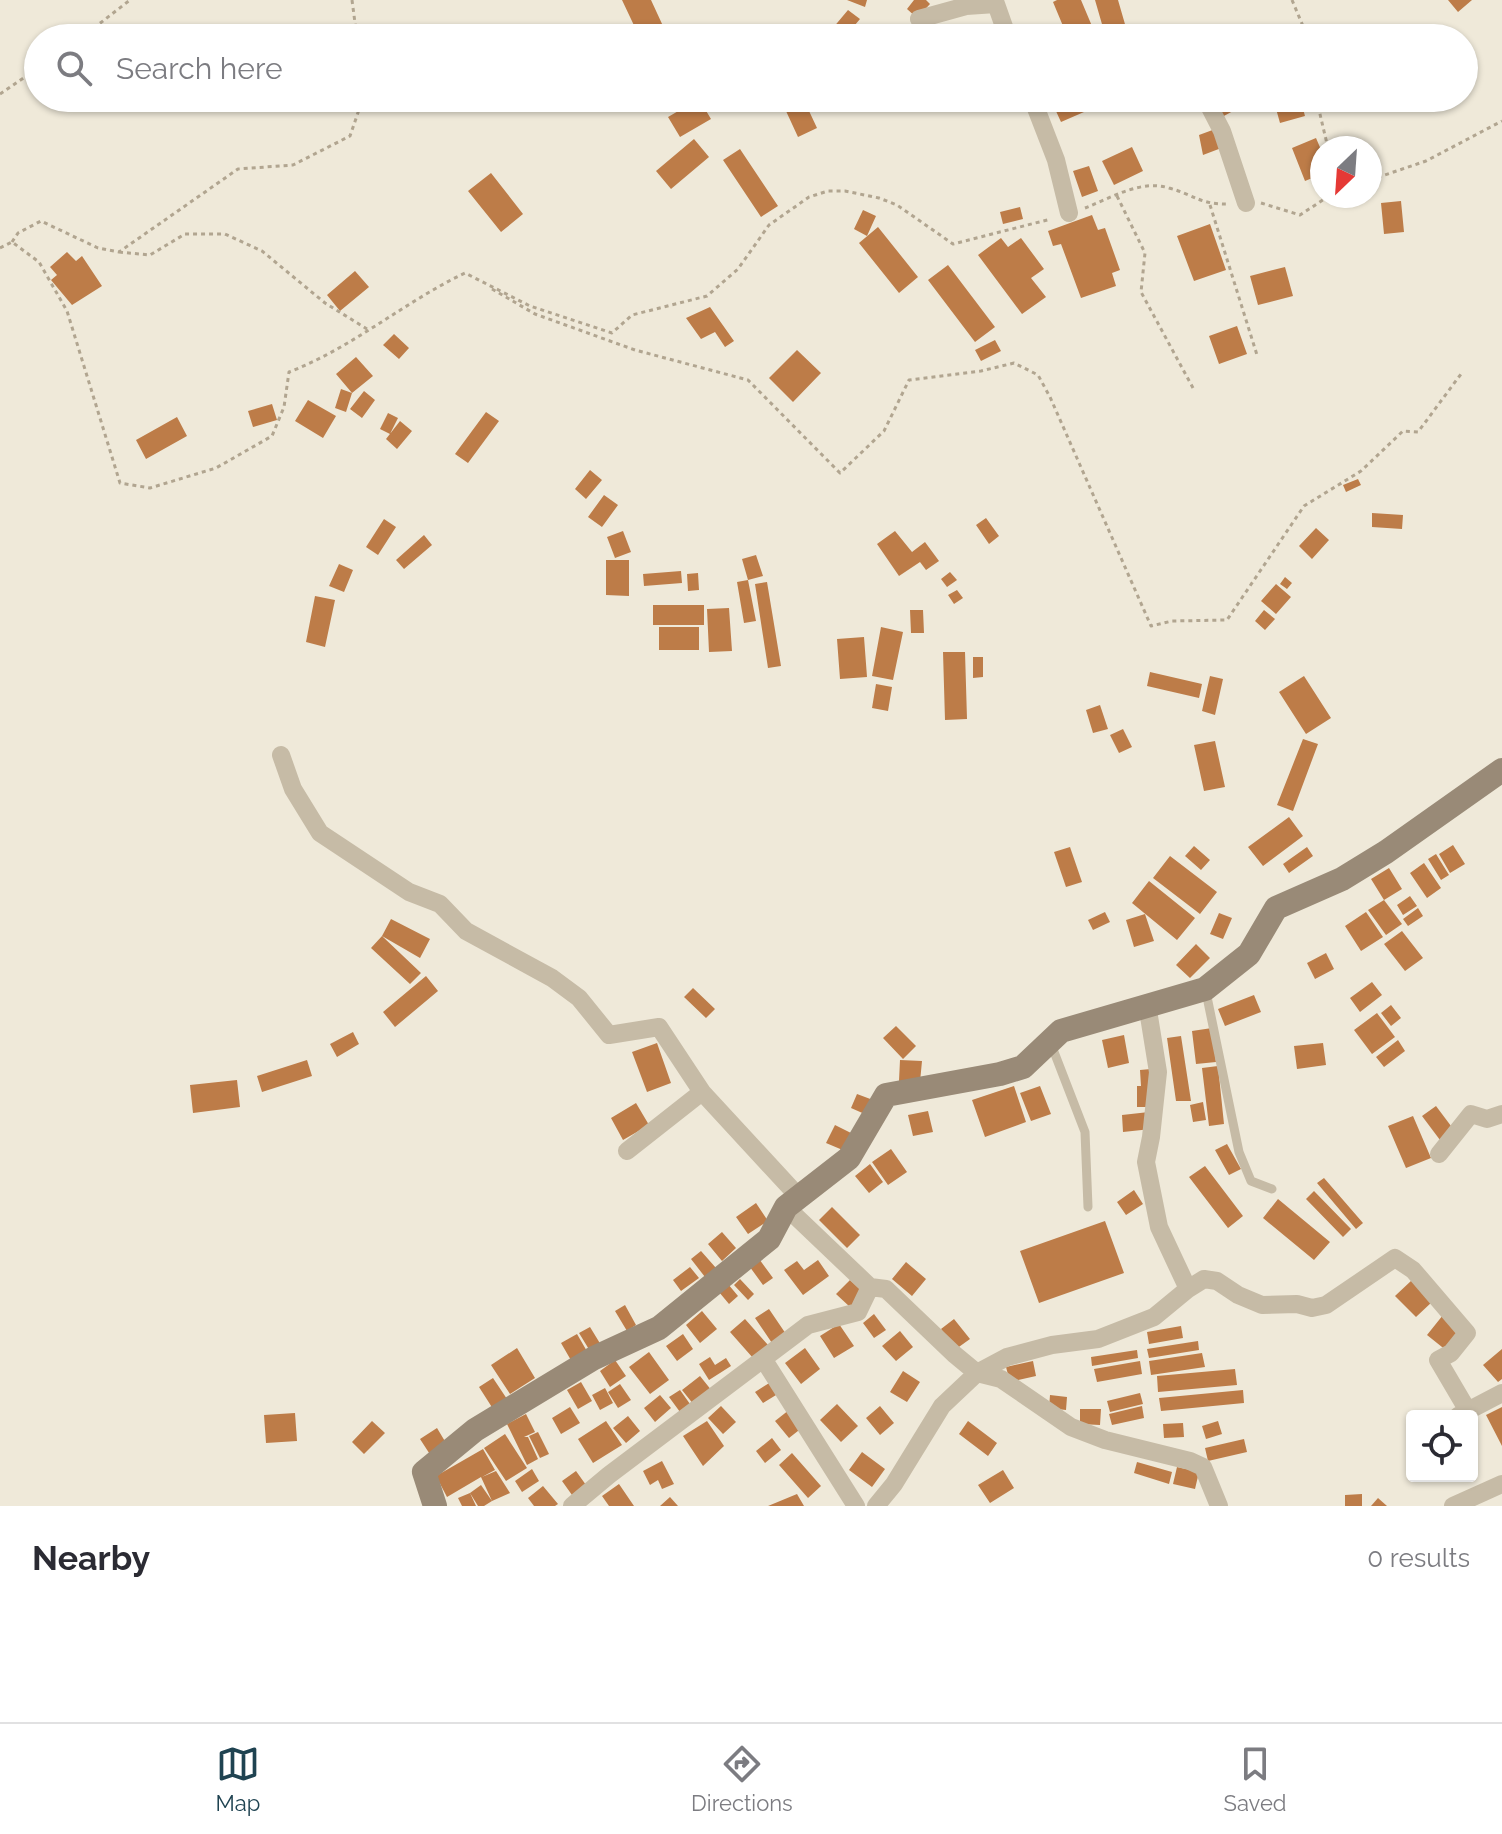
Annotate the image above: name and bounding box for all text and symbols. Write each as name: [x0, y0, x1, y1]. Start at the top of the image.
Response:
search box: [24, 24, 1478, 112]
icon: search: [52, 46, 96, 90]
text: Search here: [116, 51, 283, 86]
north arrow: [1310, 136, 1382, 208]
map controls: [1406, 1410, 1478, 1482]
button: locate: [1406, 1410, 1478, 1482]
text: Nearby: [32, 1538, 150, 1578]
text: 0 results: [1367, 1543, 1470, 1573]
tab: Map: [215, 1742, 260, 1816]
tab: Directions: [691, 1742, 793, 1816]
tab: Saved: [1224, 1742, 1287, 1816]

